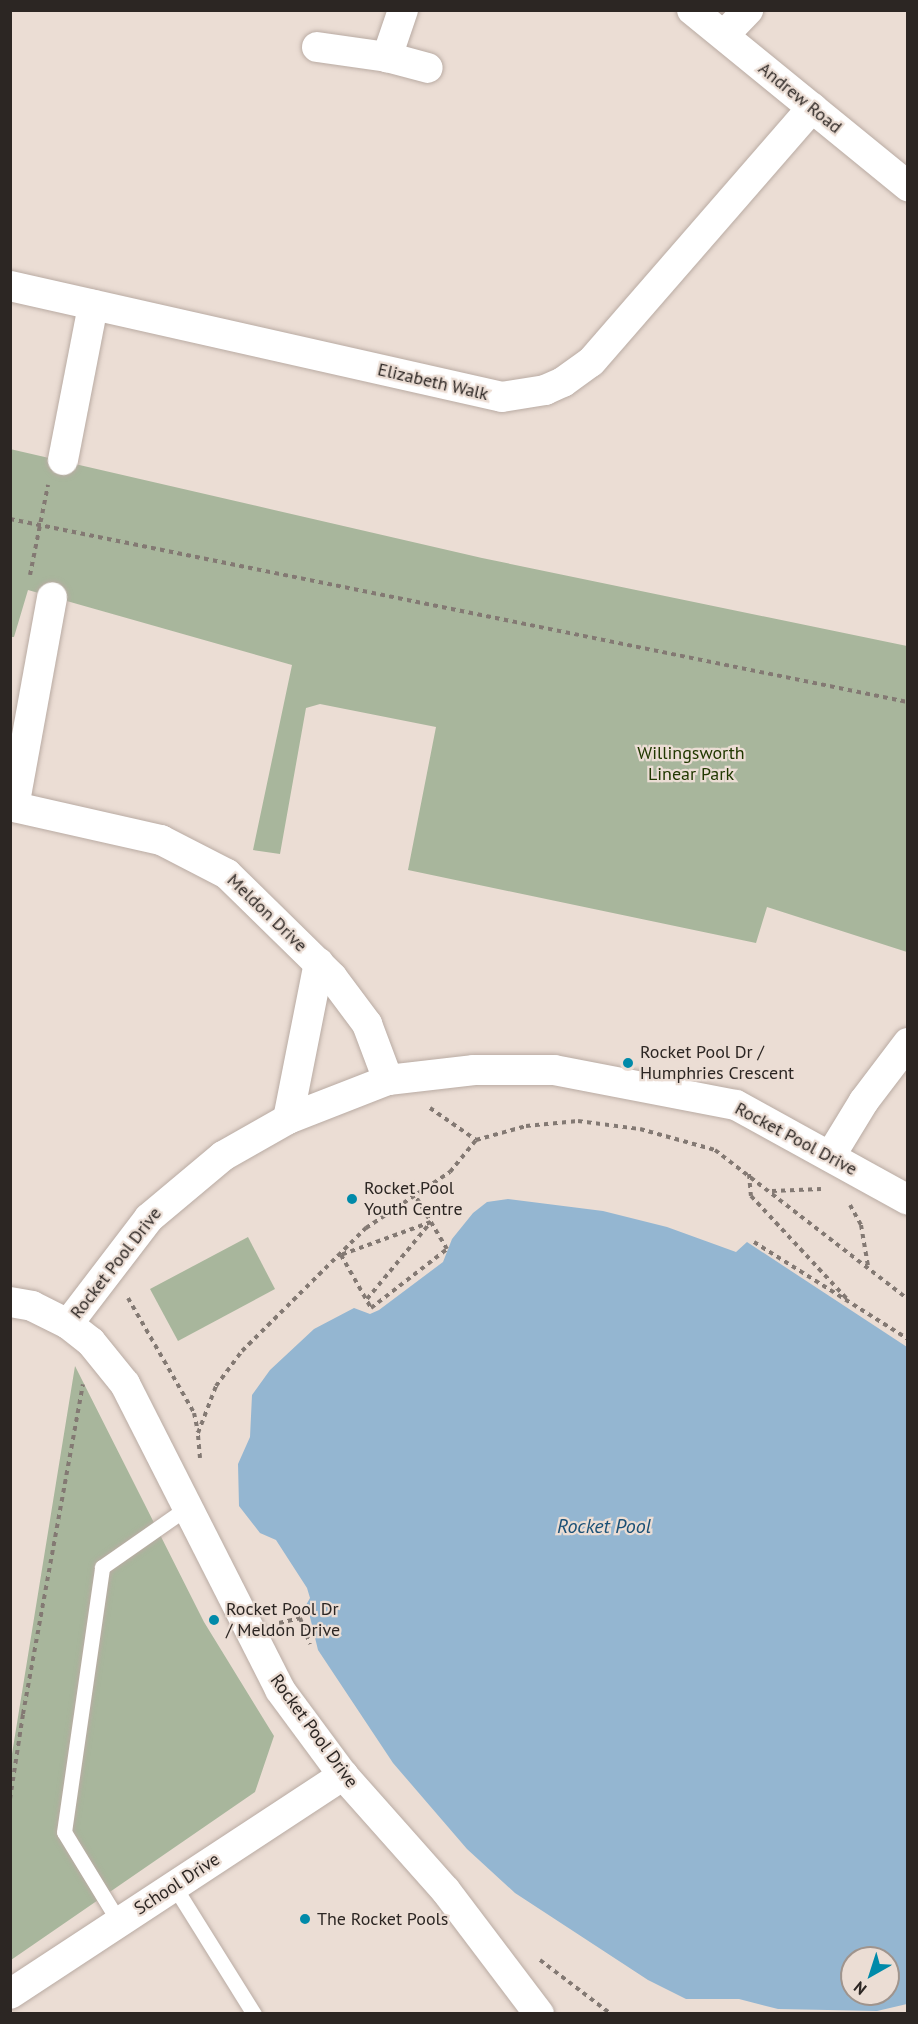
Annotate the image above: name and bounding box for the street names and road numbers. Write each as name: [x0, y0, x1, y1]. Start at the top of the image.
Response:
street label: Andrew Road: [754, 58, 846, 138]
street label: Elizabeth Walk: [375, 359, 491, 405]
street label: Meldon Drive: [222, 869, 312, 957]
street label: Rocket Pool Drive: [731, 1098, 861, 1180]
street label: Rocket Pool Drive: [66, 1203, 166, 1323]
street label: Rocket Pool Drive: [266, 1670, 362, 1792]
street label: School Drive: [130, 1848, 224, 1920]

